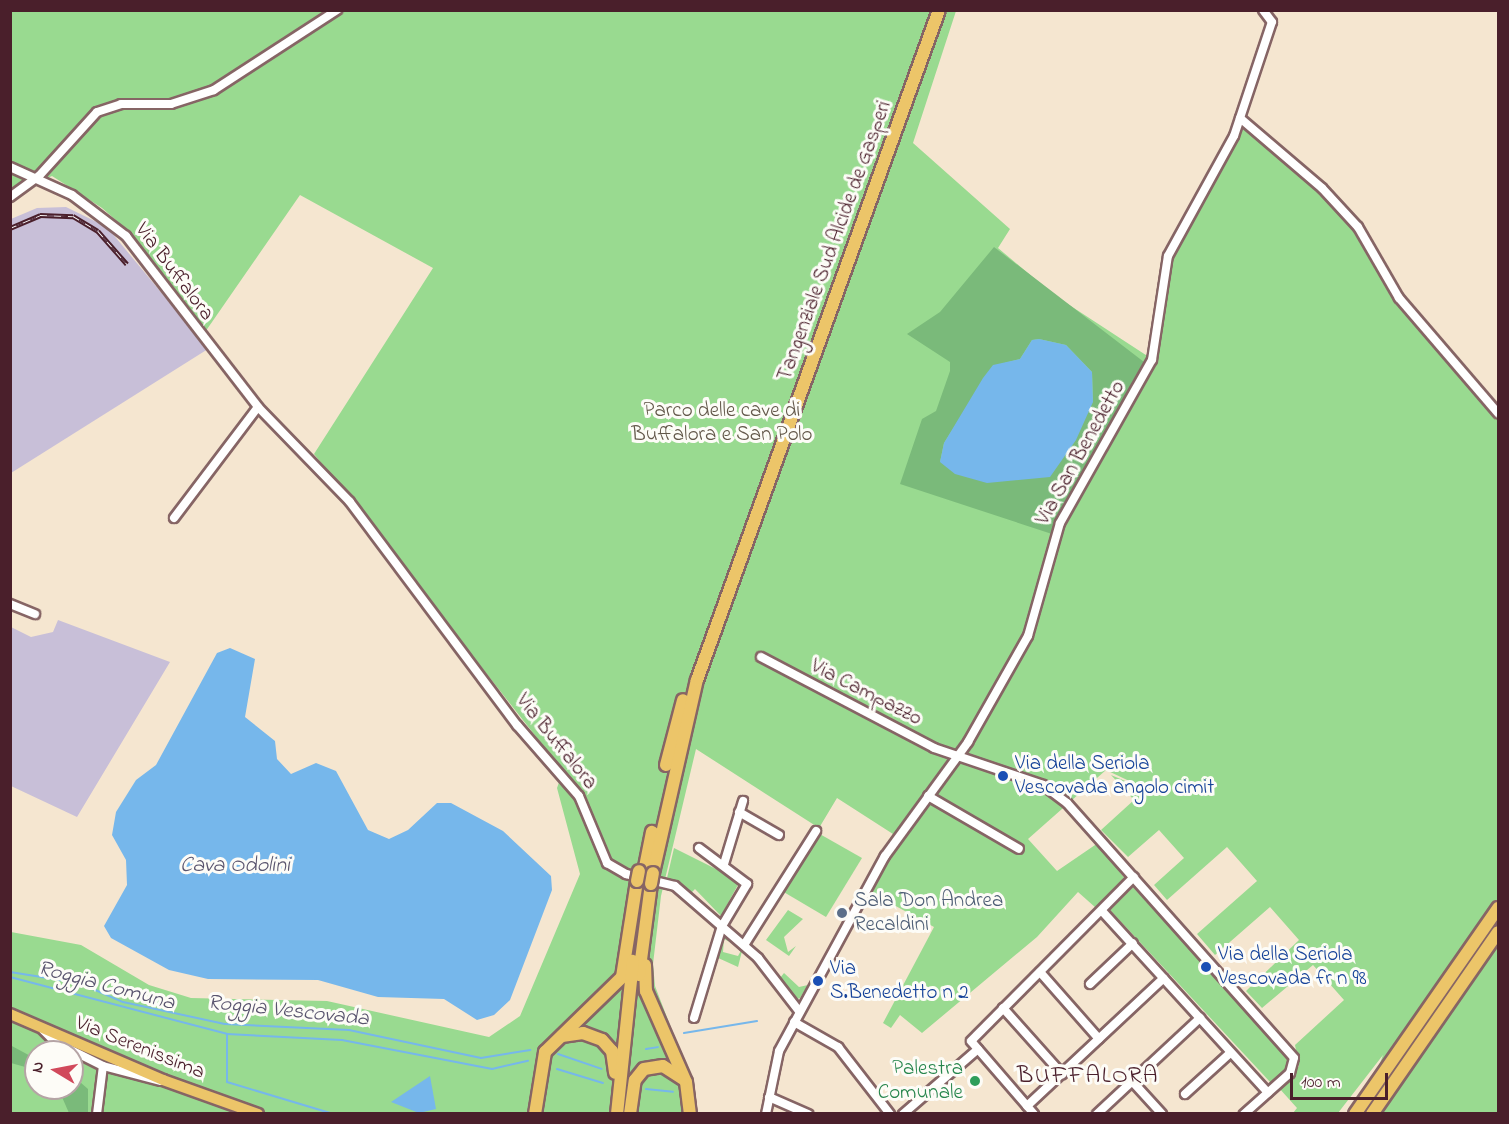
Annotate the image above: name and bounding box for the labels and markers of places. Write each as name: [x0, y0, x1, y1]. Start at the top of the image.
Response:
place label: Via della Seriola Vescovada angolo cimit: [1015, 751, 1214, 801]
marker: Via della Seriola Vescovada angolo cimit: [996, 769, 1010, 783]
place label: Sala Don Andrea Recaldini: [854, 888, 1003, 938]
marker: Sala Don Andrea Recaldini: [835, 906, 849, 920]
place label: Via della Seriola Vescovada fr n 98: [1218, 942, 1367, 992]
place label: Via S.Benedetto n 2: [830, 956, 969, 1006]
marker: Via della Seriola Vescovada fr n 98: [1199, 960, 1213, 974]
marker: Via S.Benedetto n 2: [811, 974, 825, 988]
place label: Palestra Comunale: [878, 1056, 963, 1106]
marker: Palestra Comunale: [968, 1074, 982, 1088]

